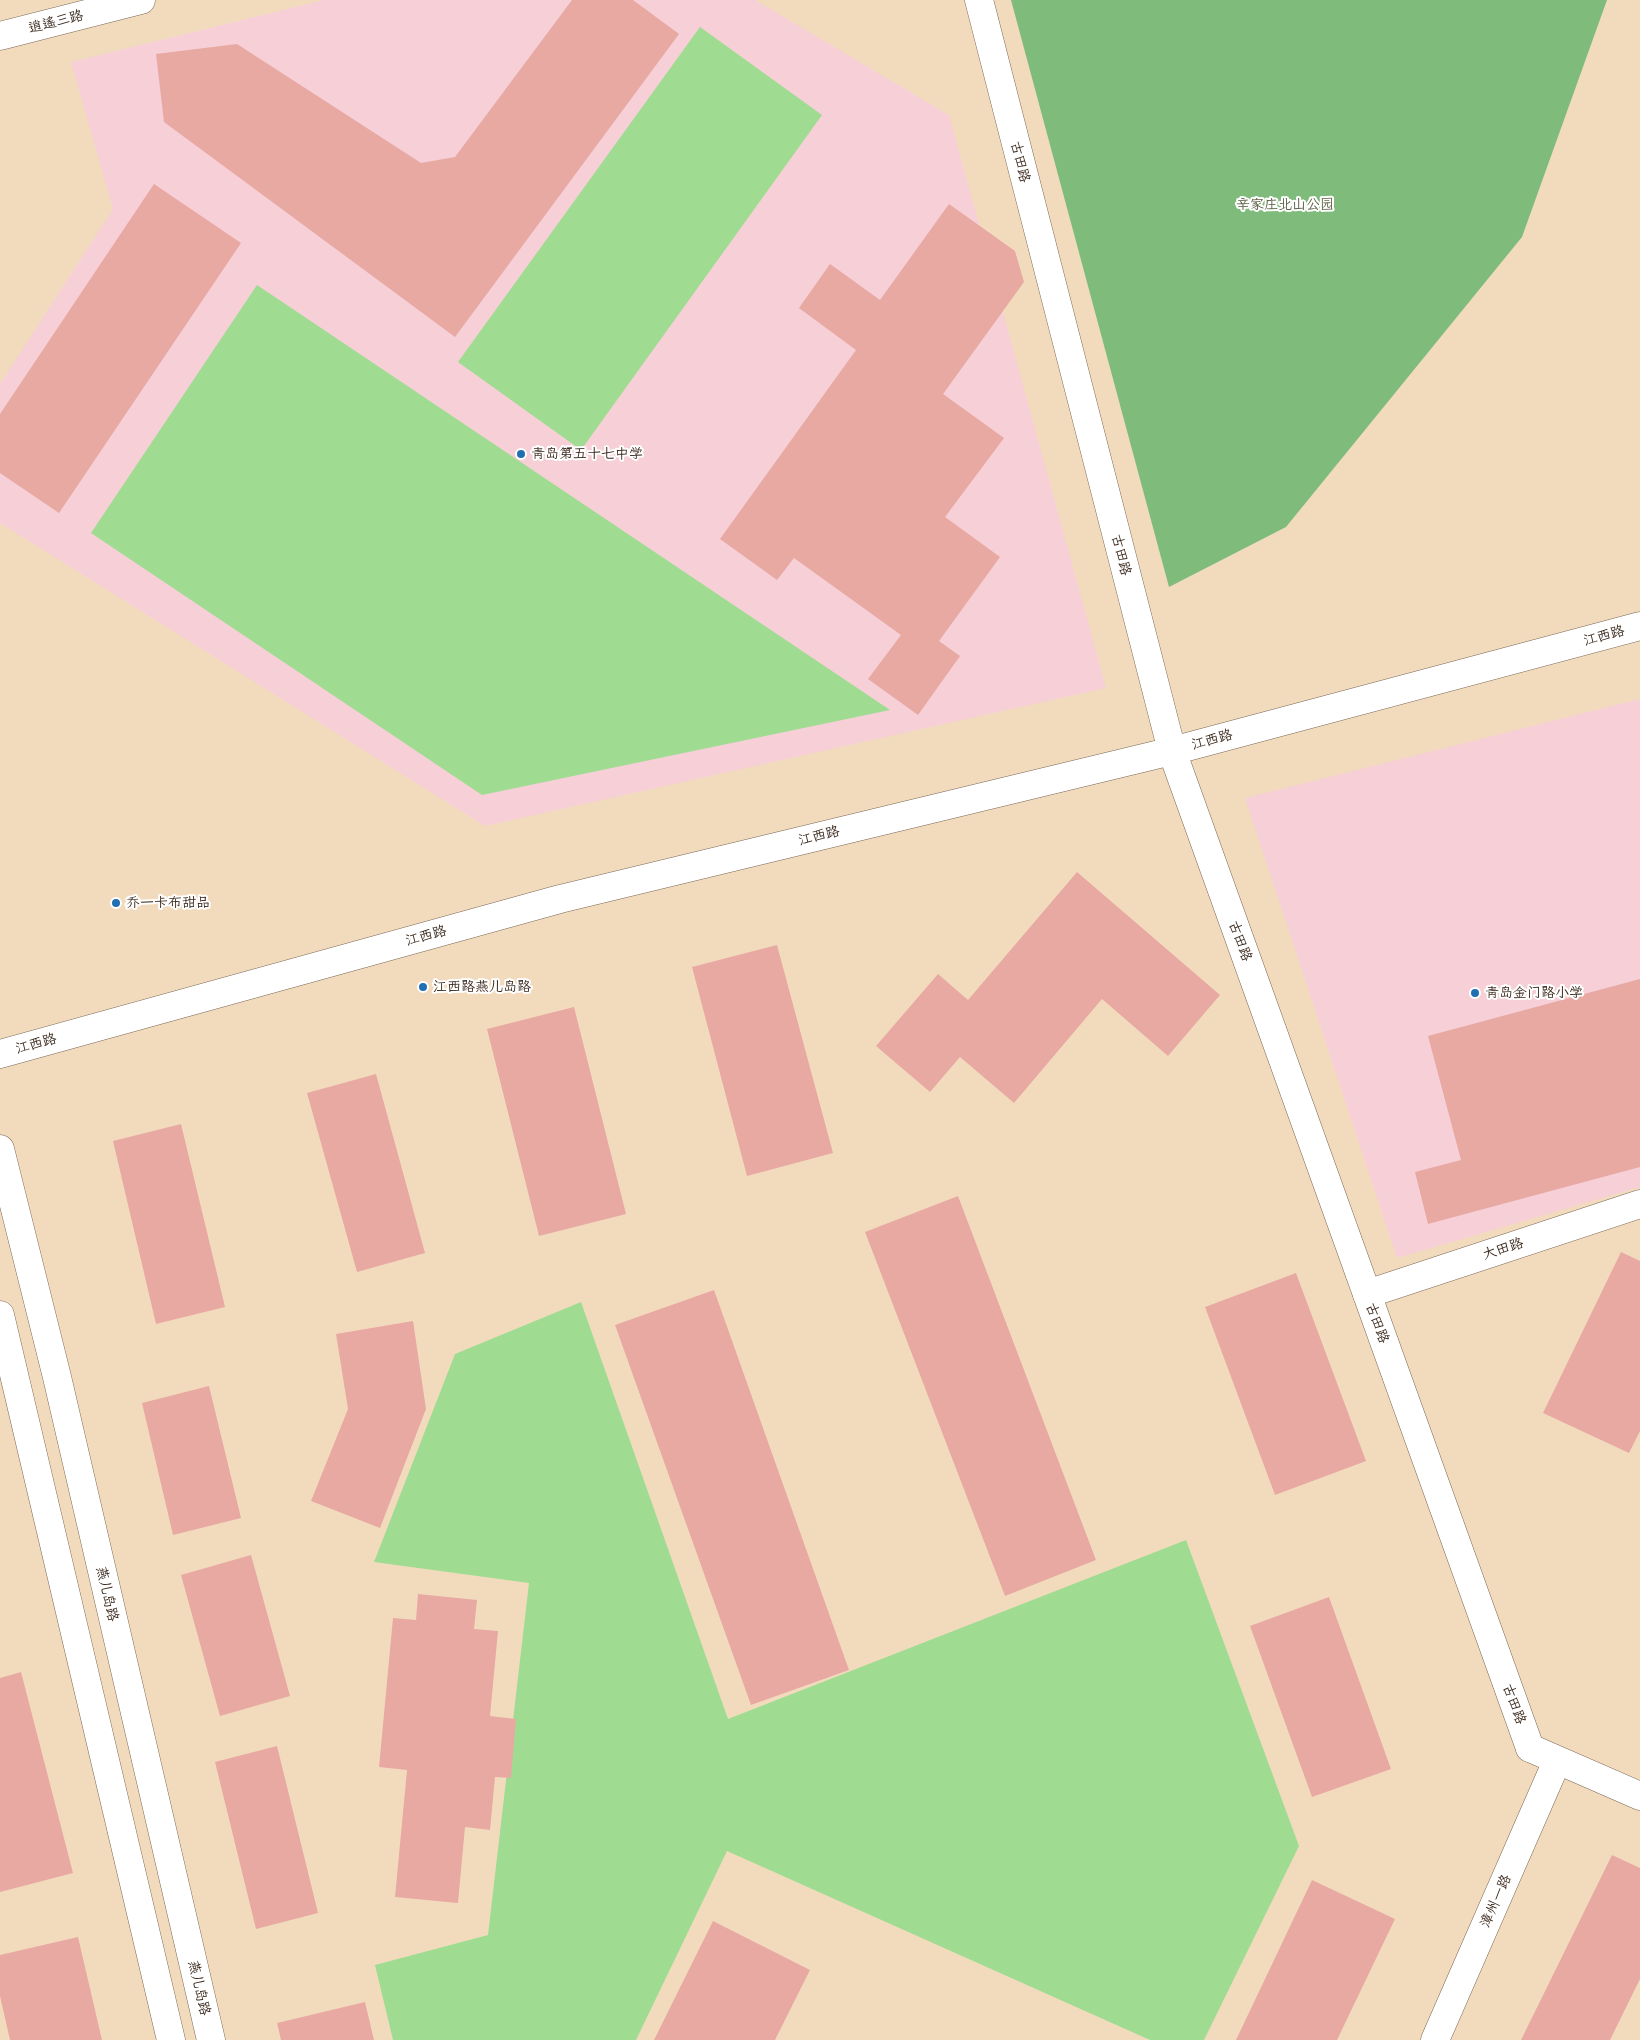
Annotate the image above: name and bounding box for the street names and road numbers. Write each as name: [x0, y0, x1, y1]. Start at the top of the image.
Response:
street label: 逍遥三路: [27, 7, 85, 37]
street label: 古田路: [1007, 140, 1033, 184]
street label: 古田路: [1108, 533, 1134, 577]
street label: 江西路: [1582, 622, 1626, 650]
street label: 江西路: [1190, 726, 1234, 754]
street label: 江西路: [797, 823, 841, 849]
street label: 古田路: [1225, 918, 1255, 964]
street label: 江西路: [404, 922, 448, 950]
street label: 江西路: [14, 1030, 58, 1058]
street label: 大田路: [1480, 1235, 1526, 1263]
street label: 古田路: [1362, 1300, 1392, 1346]
street label: 燕儿岛路: [93, 1565, 121, 1623]
street label: 古田路: [1499, 1681, 1529, 1727]
street label: 漳州一路: [1477, 1872, 1515, 1930]
street label: 燕儿岛路: [185, 1959, 213, 2017]

